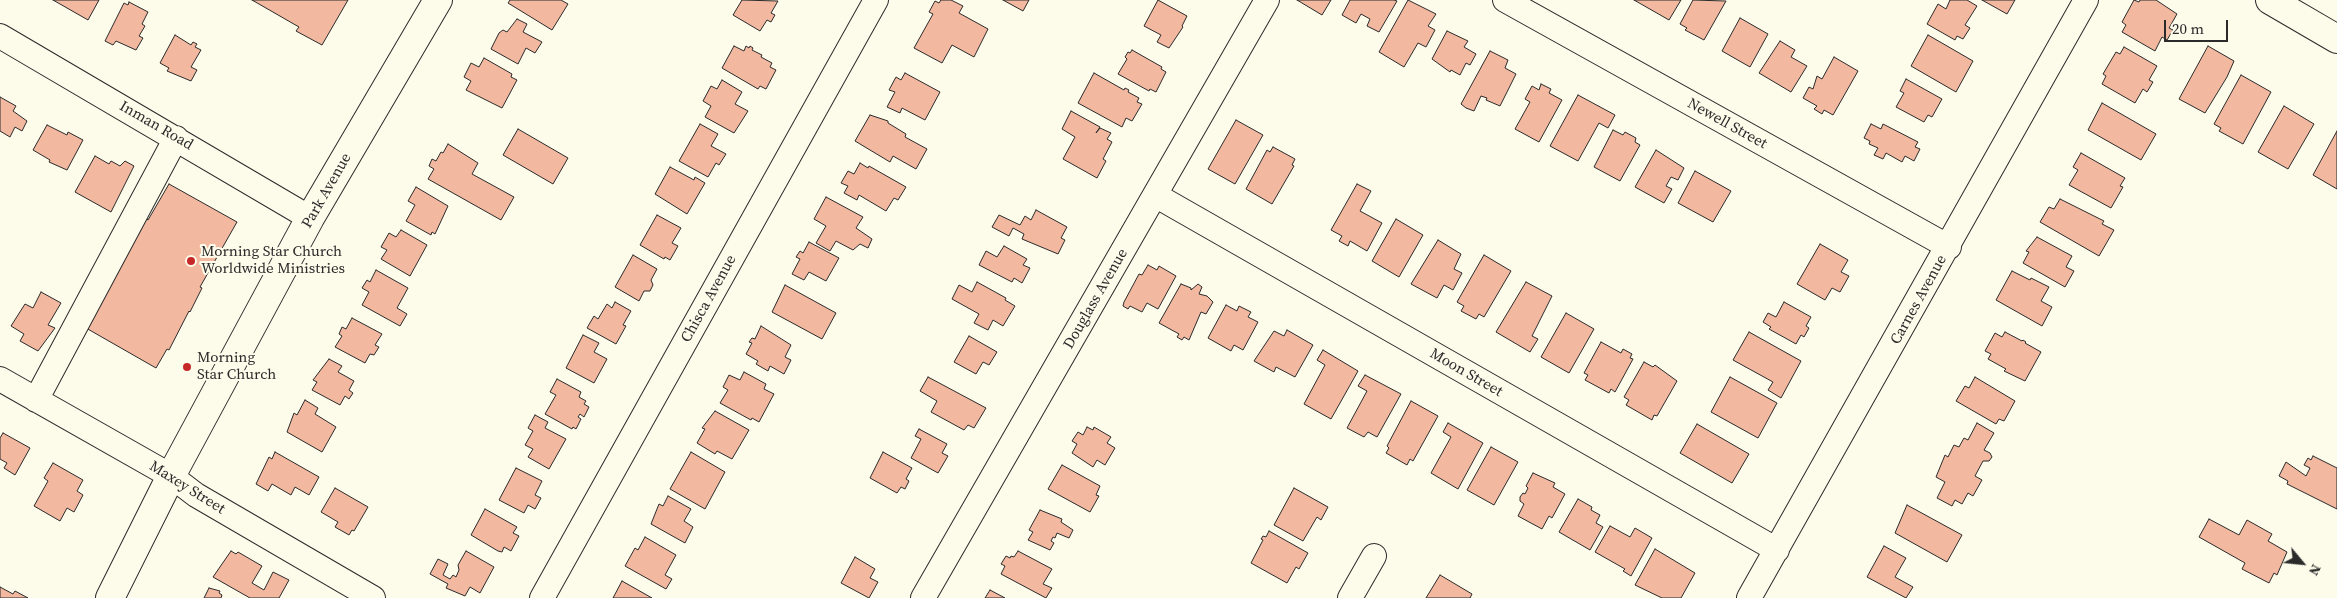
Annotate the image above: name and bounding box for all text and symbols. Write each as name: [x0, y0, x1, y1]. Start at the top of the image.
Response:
scale bar: [2167, 10, 2231, 42]
text: 20 m: [2172, 18, 2204, 39]
street label: Newell Street: [1684, 95, 1770, 153]
street label: Inman Road: [116, 98, 196, 154]
street label: Park Avenue: [298, 150, 356, 232]
place label: Morning Star Church Worldwide Ministries: [201, 243, 345, 278]
street label: Douglass Avenue: [1060, 246, 1132, 352]
street label: Chisca Avenue: [678, 252, 740, 346]
street label: Carnes Avenue: [1887, 252, 1951, 348]
marker: Morning Star Church Worldwide Ministries: [185, 255, 197, 267]
street label: Moon Street: [1426, 345, 1506, 401]
place label: Morning Star Church: [197, 349, 276, 384]
marker: Morning Star Church: [181, 361, 193, 373]
street label: Maxey Street: [146, 458, 228, 518]
north arrow: [2277, 538, 2327, 588]
text: N: [2304, 561, 2326, 579]

